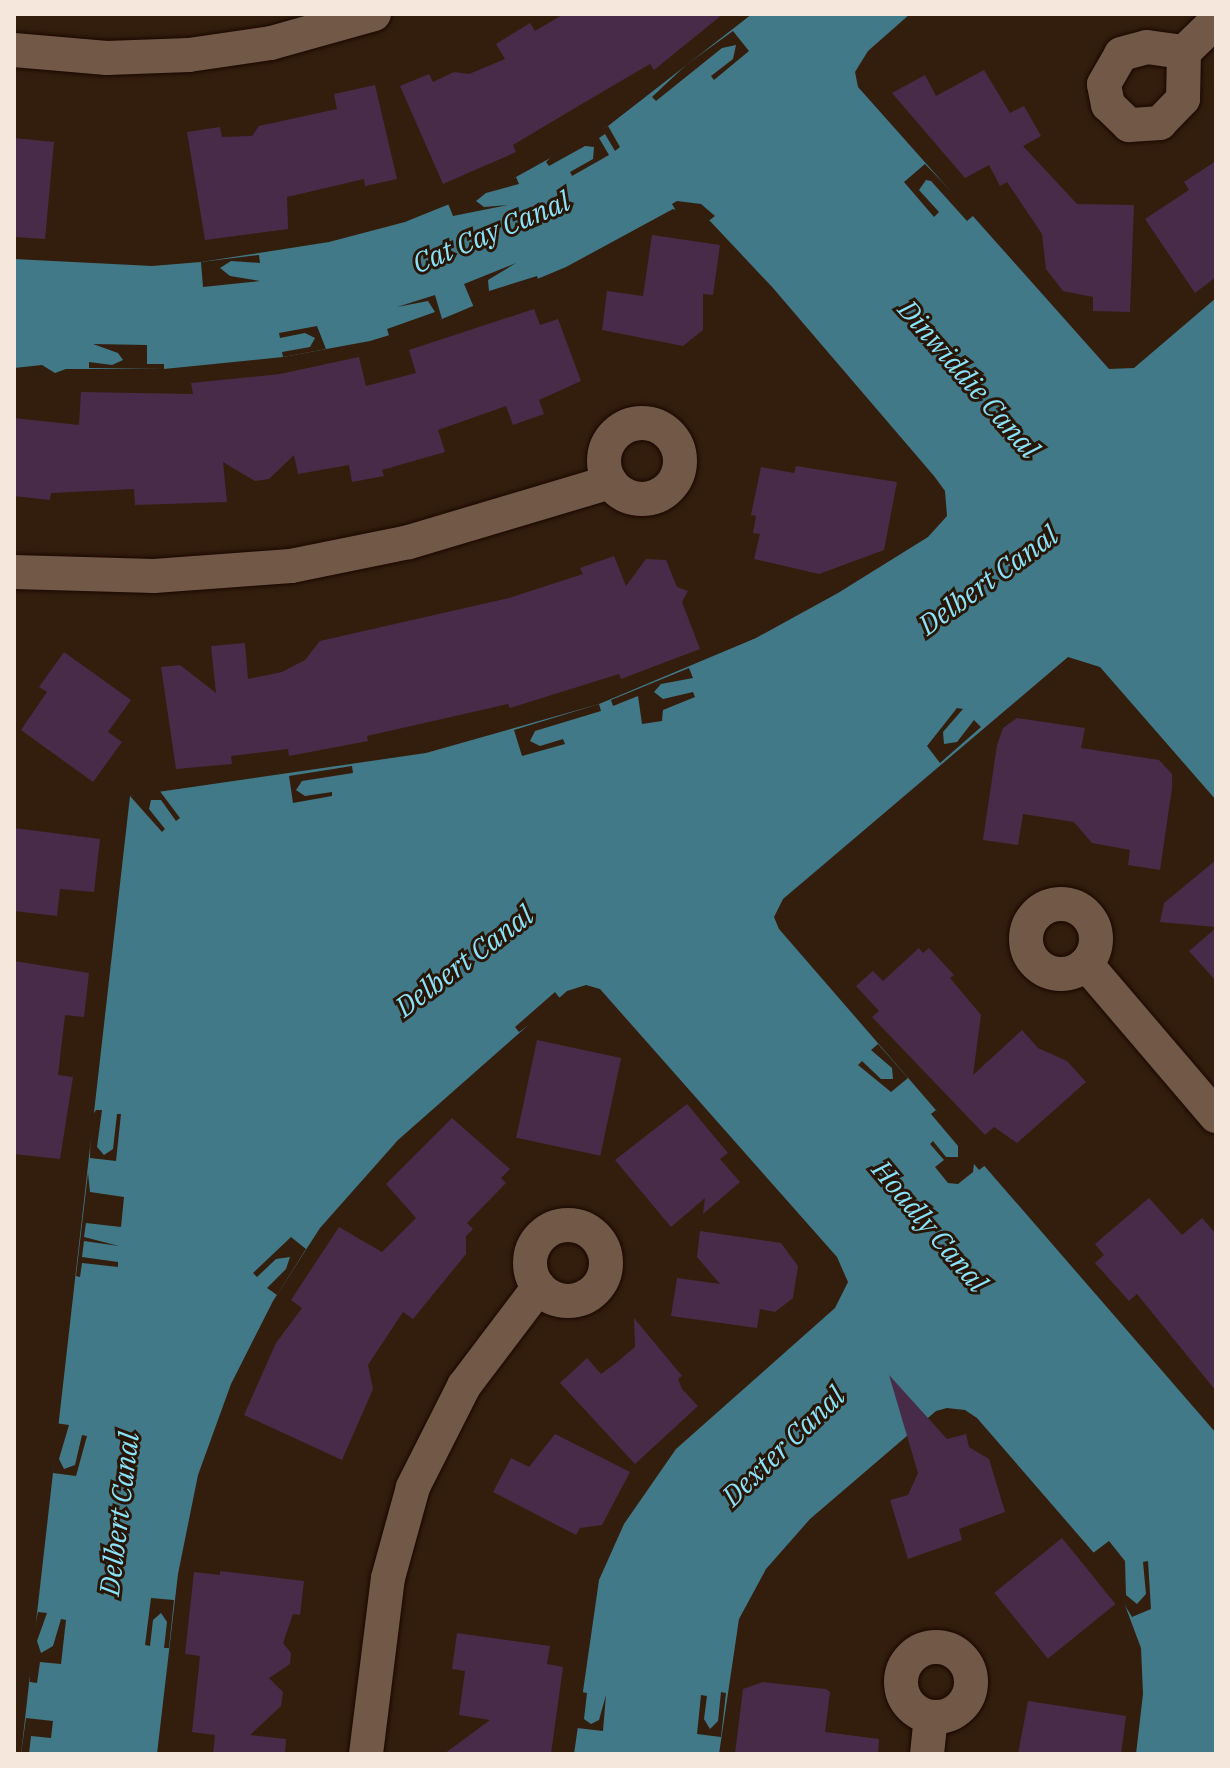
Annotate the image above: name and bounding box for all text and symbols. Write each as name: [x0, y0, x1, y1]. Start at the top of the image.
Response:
water label: Cat Cay Canal: [407, 184, 575, 280]
water label: Dinwiddie Canal: [891, 293, 1047, 465]
water label: Delbert Canal: [912, 518, 1064, 642]
water label: Delbert Canal: [388, 898, 540, 1024]
water label: Hoadly Canal: [865, 1153, 995, 1299]
water label: Dexter Canal: [715, 1379, 851, 1513]
water label: Delbert Canal: [92, 1430, 146, 1598]

